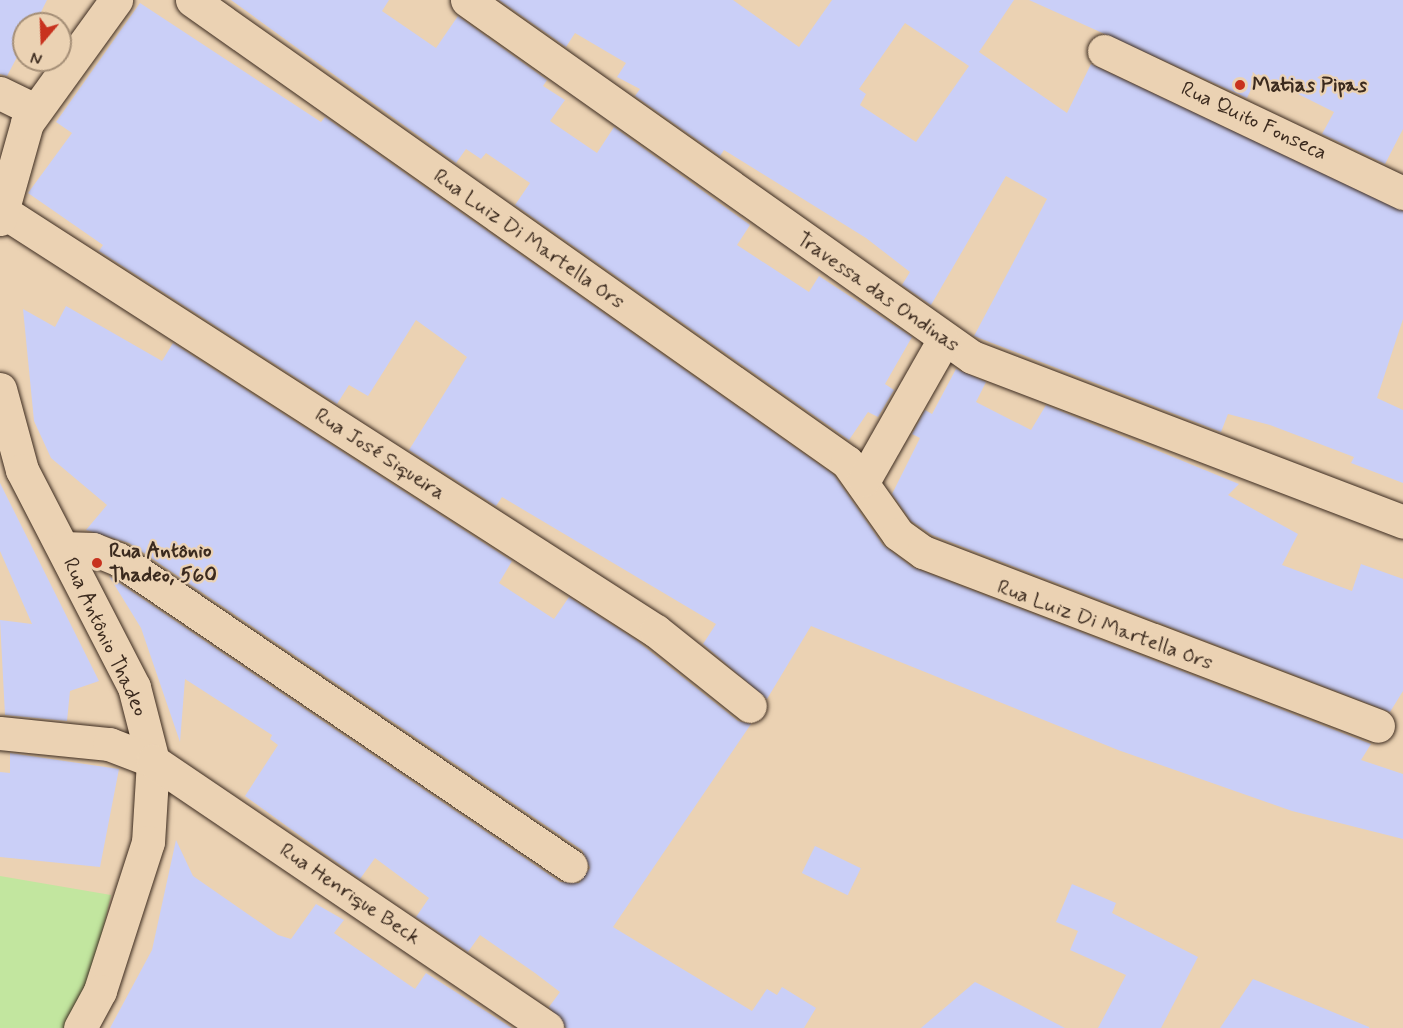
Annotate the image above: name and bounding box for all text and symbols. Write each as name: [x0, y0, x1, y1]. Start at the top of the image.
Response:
north arrow: [12, 12, 72, 72]
text: N: [28, 46, 45, 69]
place label: Matias Pipas: [1252, 72, 1364, 98]
street label: Rua Quito Fonseca: [1176, 76, 1332, 166]
marker: Matias Pipas: [1233, 78, 1247, 92]
street label: Rua Luiz Di Martella Ors: [430, 164, 628, 314]
street label: Travessa das Ondinas: [790, 225, 966, 359]
street label: Rua José Siqueira: [310, 402, 450, 506]
place label: Rua Antônio Thadeo, 560: [109, 538, 217, 588]
street label: Rua Antônio Thadeo: [58, 555, 152, 719]
marker: Rua Antônio Thadeo, 560: [90, 556, 104, 570]
street label: Rua Luiz Di Martella Ors: [995, 575, 1215, 675]
street label: Rua Henrique Beck: [273, 836, 427, 952]

